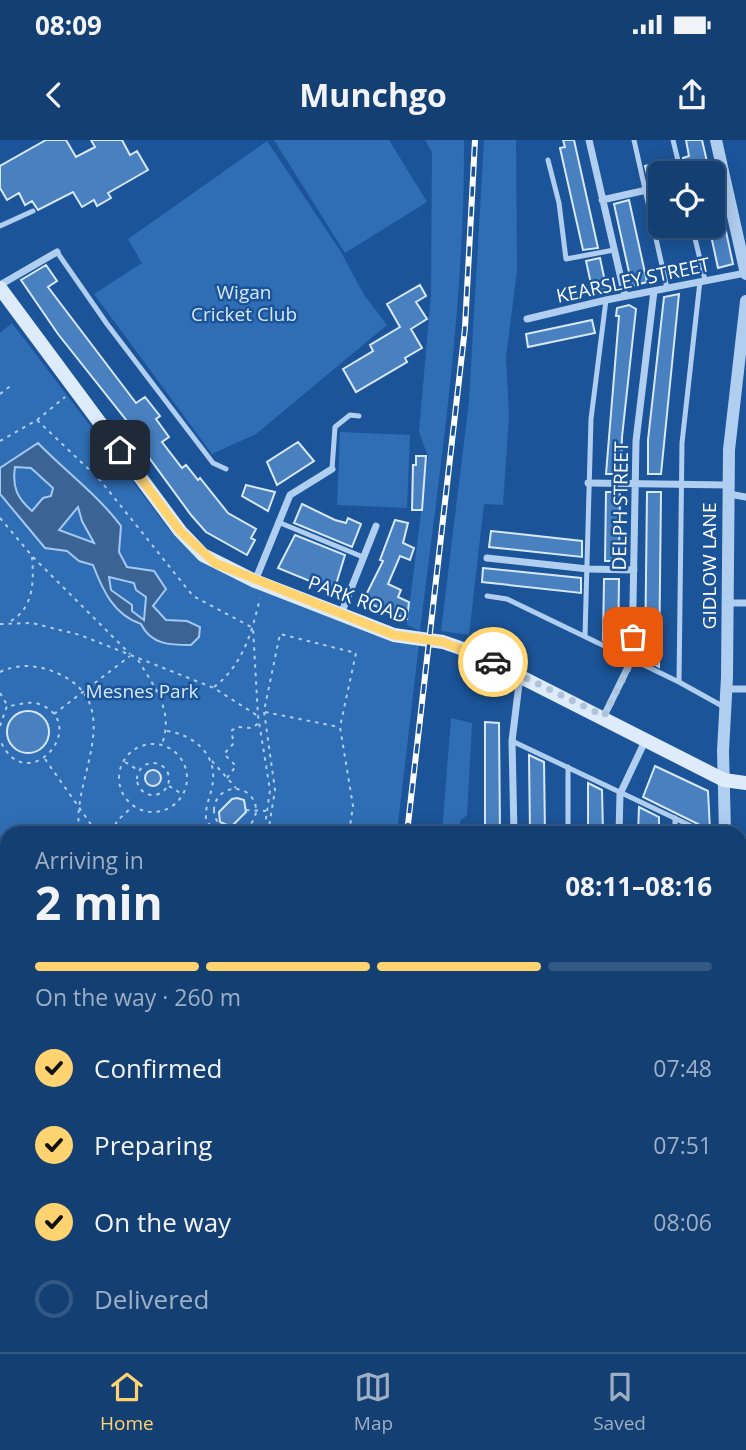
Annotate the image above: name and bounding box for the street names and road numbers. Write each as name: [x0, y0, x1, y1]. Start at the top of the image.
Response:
street label: KEARSLEY STREET: [554, 251, 713, 309]
street label: DELPH STREET: [606, 441, 634, 571]
street label: GIDLOW LANE: [696, 503, 722, 629]
street label: PARK ROAD: [305, 569, 411, 629]

